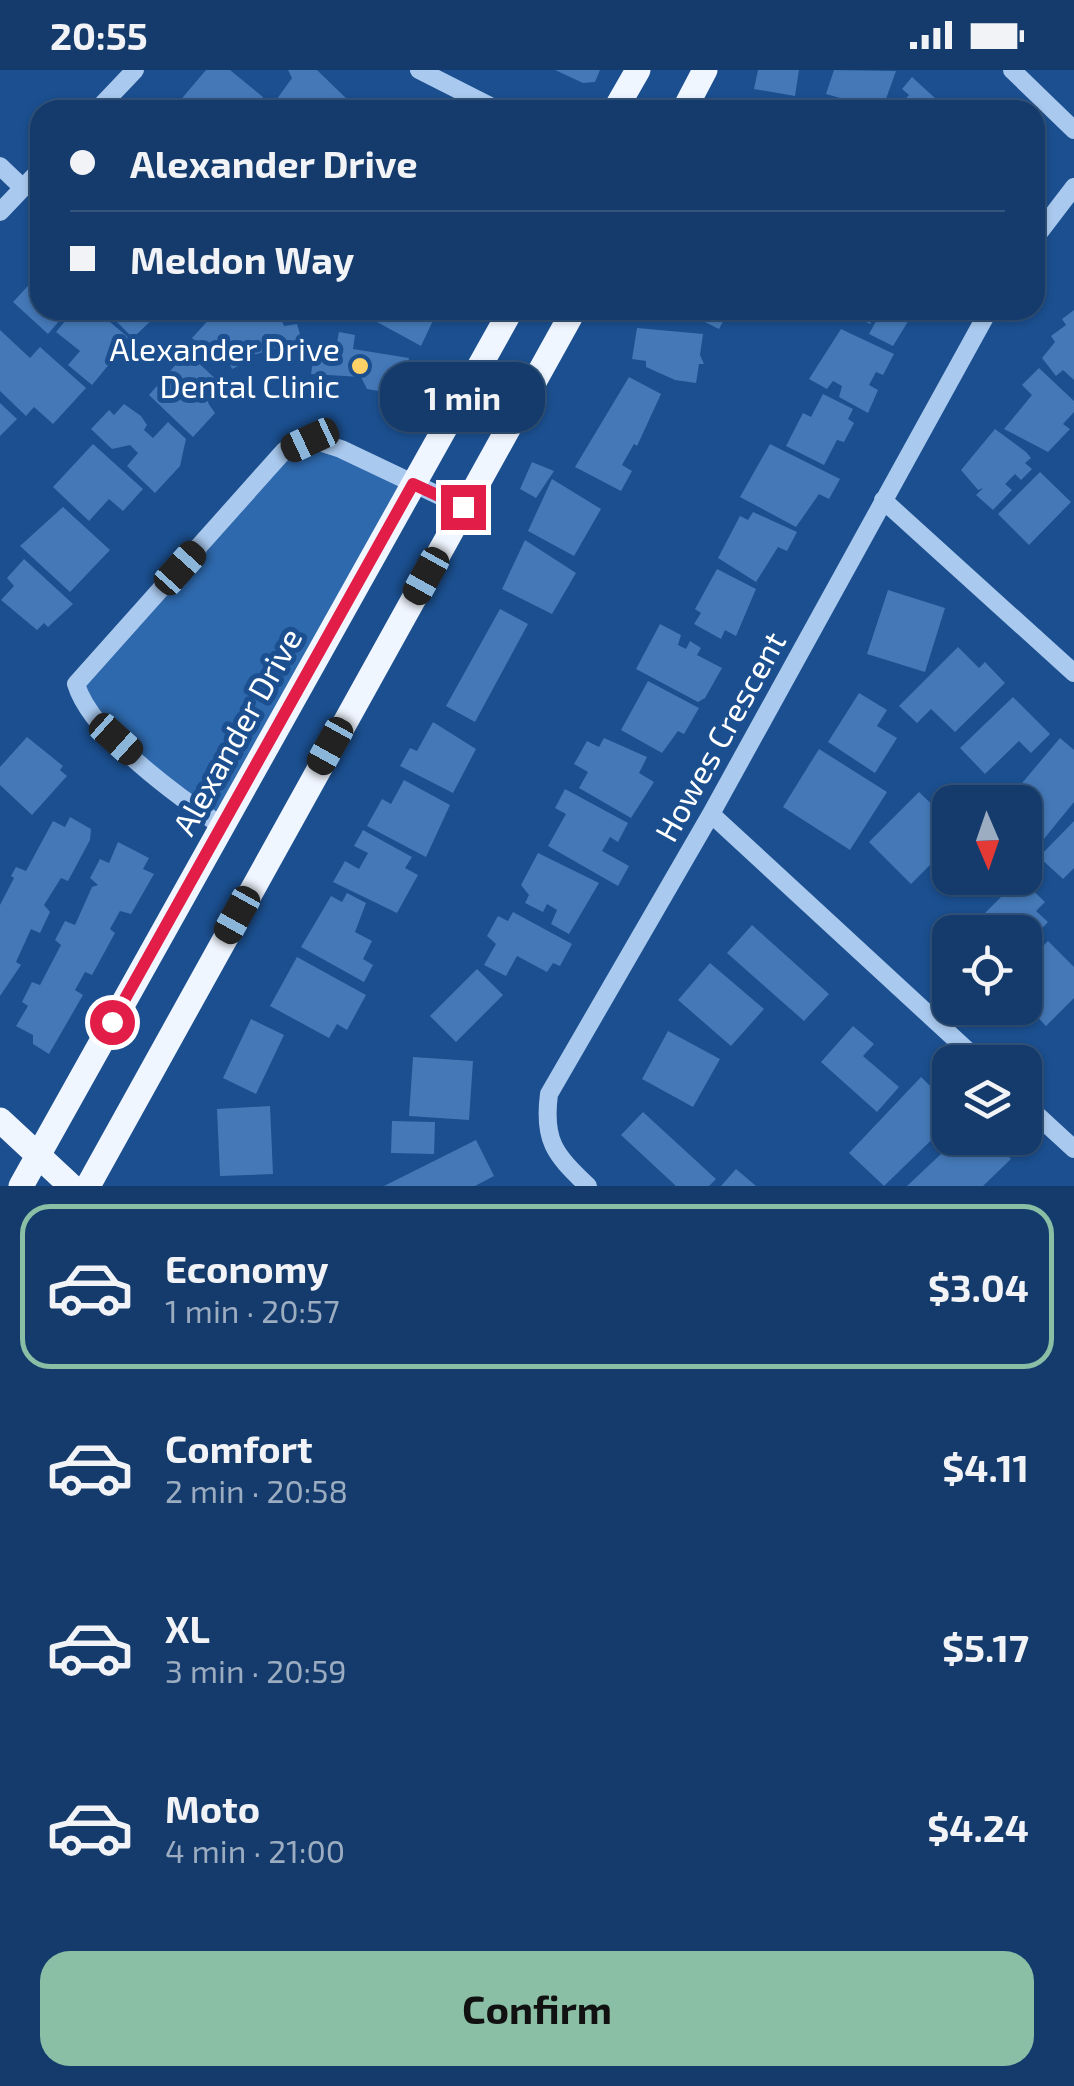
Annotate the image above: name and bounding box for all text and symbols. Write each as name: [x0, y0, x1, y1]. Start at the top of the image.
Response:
text: 20:55: [50, 12, 148, 58]
text: Alexander Drive: [130, 140, 418, 186]
text: Meldon Way: [130, 236, 354, 282]
place label: Alexander Drive Dental Clinic: [110, 329, 340, 404]
marker: Alexander Drive Dental Clinic: [349, 355, 371, 377]
callout: 1 min: [380, 362, 546, 432]
text: 1 min: [424, 378, 501, 416]
car: [276, 414, 344, 466]
route end: [441, 485, 486, 530]
car: [149, 536, 211, 600]
car: [398, 542, 454, 610]
street label: Alexander Drive: [164, 621, 308, 841]
street label: Howes Crescent: [646, 625, 792, 847]
car: [84, 708, 148, 770]
car: [302, 712, 358, 780]
north arrow: [932, 785, 1042, 895]
map controls: [932, 785, 1042, 1155]
car: [209, 881, 265, 949]
button: locate: [932, 915, 1042, 1025]
route start: [90, 1000, 135, 1045]
button: layers: [932, 1045, 1042, 1155]
icon: car: [45, 1242, 135, 1332]
text: Economy: [165, 1245, 329, 1291]
text: $3.04: [928, 1264, 1029, 1310]
text: 1 min · 20:57: [165, 1291, 340, 1329]
icon: car: [45, 1422, 135, 1512]
text: Comfort: [165, 1425, 313, 1471]
text: $4.11: [942, 1444, 1029, 1490]
text: 2 min · 20:58: [165, 1471, 348, 1509]
icon: car: [45, 1602, 135, 1692]
text: XL: [165, 1605, 210, 1651]
text: $5.17: [942, 1624, 1029, 1670]
text: 3 min · 20:59: [165, 1651, 347, 1689]
icon: car: [45, 1782, 135, 1872]
text: Moto: [165, 1785, 260, 1831]
text: $4.24: [927, 1804, 1029, 1850]
text: 4 min · 21:00: [165, 1831, 345, 1869]
button: Confirm: [40, 1951, 1034, 2066]

